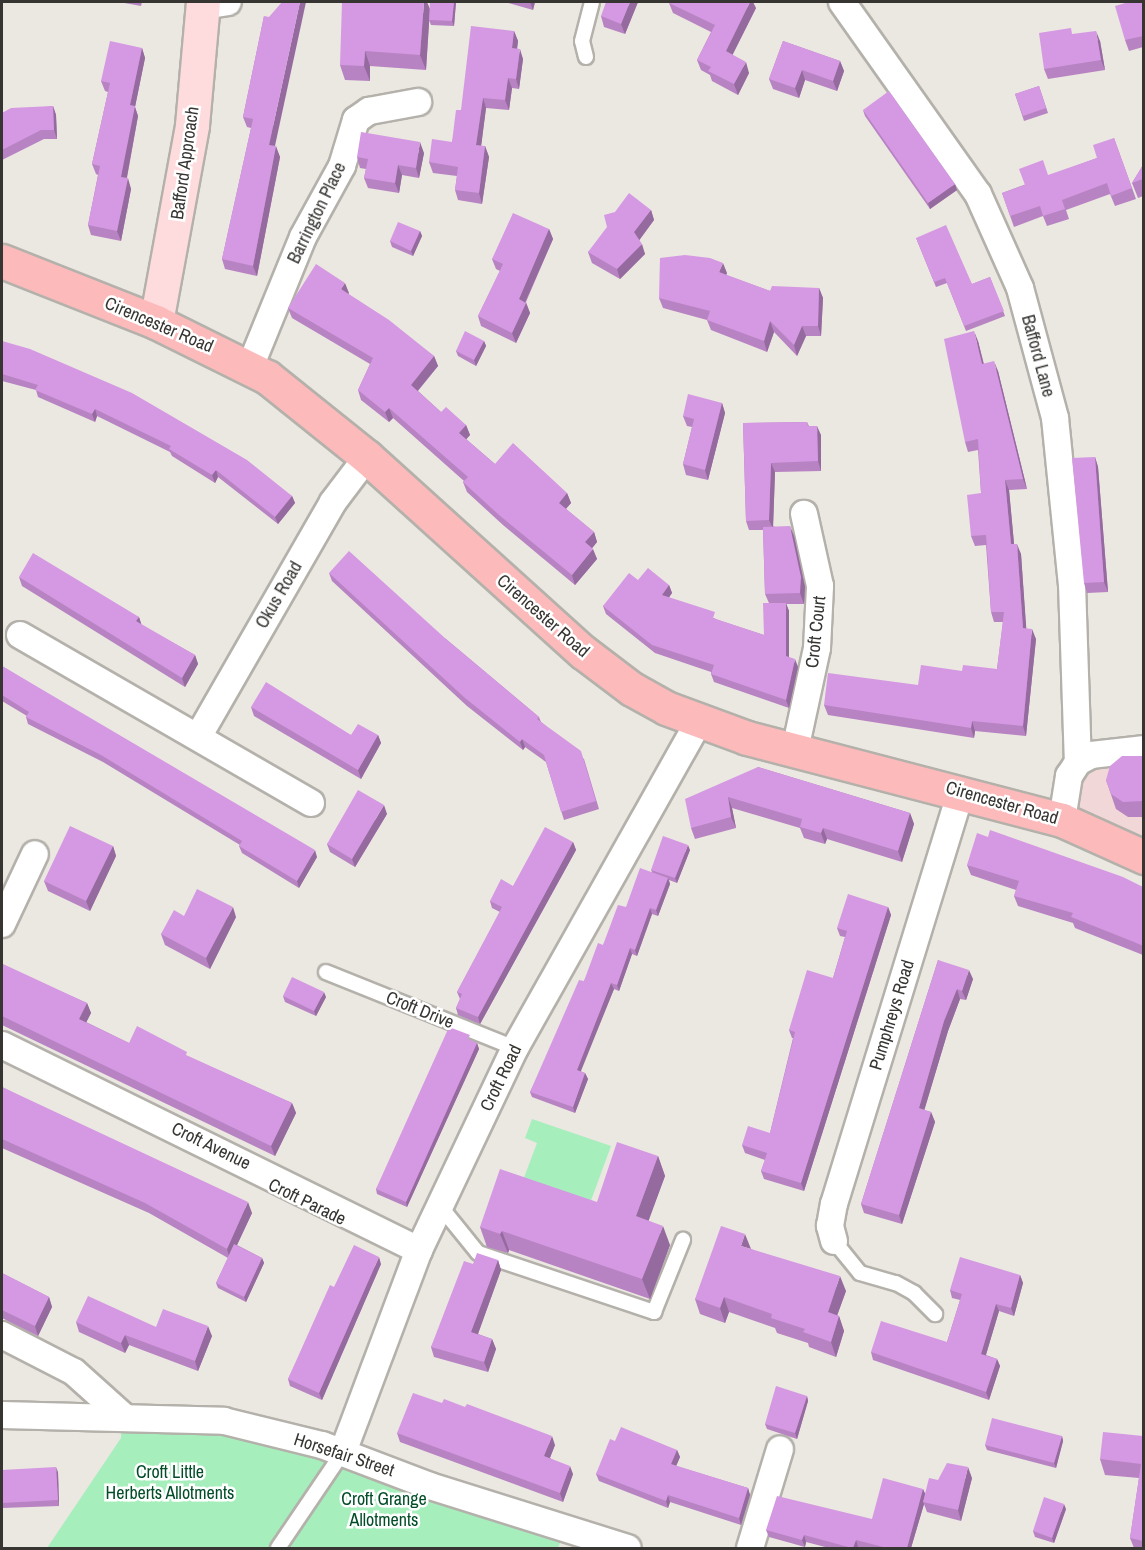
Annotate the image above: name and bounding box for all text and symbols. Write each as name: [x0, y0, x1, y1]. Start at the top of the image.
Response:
street label: Bafford Approach: [166, 105, 204, 221]
street label: Barrington Place: [283, 159, 351, 267]
street label: Cirencester Road: [102, 292, 216, 358]
street label: Bafford Lane: [1017, 313, 1059, 399]
street label: Okus Road: [251, 558, 307, 632]
street label: Cirencester Road: [492, 570, 594, 662]
street label: Croft Court: [801, 595, 831, 669]
street label: Cirencester Road: [943, 777, 1061, 829]
street label: Pumphreys Road: [865, 957, 919, 1073]
street label: Croft Drive: [383, 987, 457, 1033]
street label: Croft Road: [476, 1041, 526, 1115]
street label: Croft Avenue: [168, 1117, 254, 1175]
street label: Croft Parade: [265, 1174, 349, 1230]
street label: Horsefair Street: [291, 1429, 397, 1481]
park label: Croft Little Herberts Allotments: [105, 1462, 235, 1504]
park label: Croft Grange Allotments: [341, 1489, 427, 1532]

